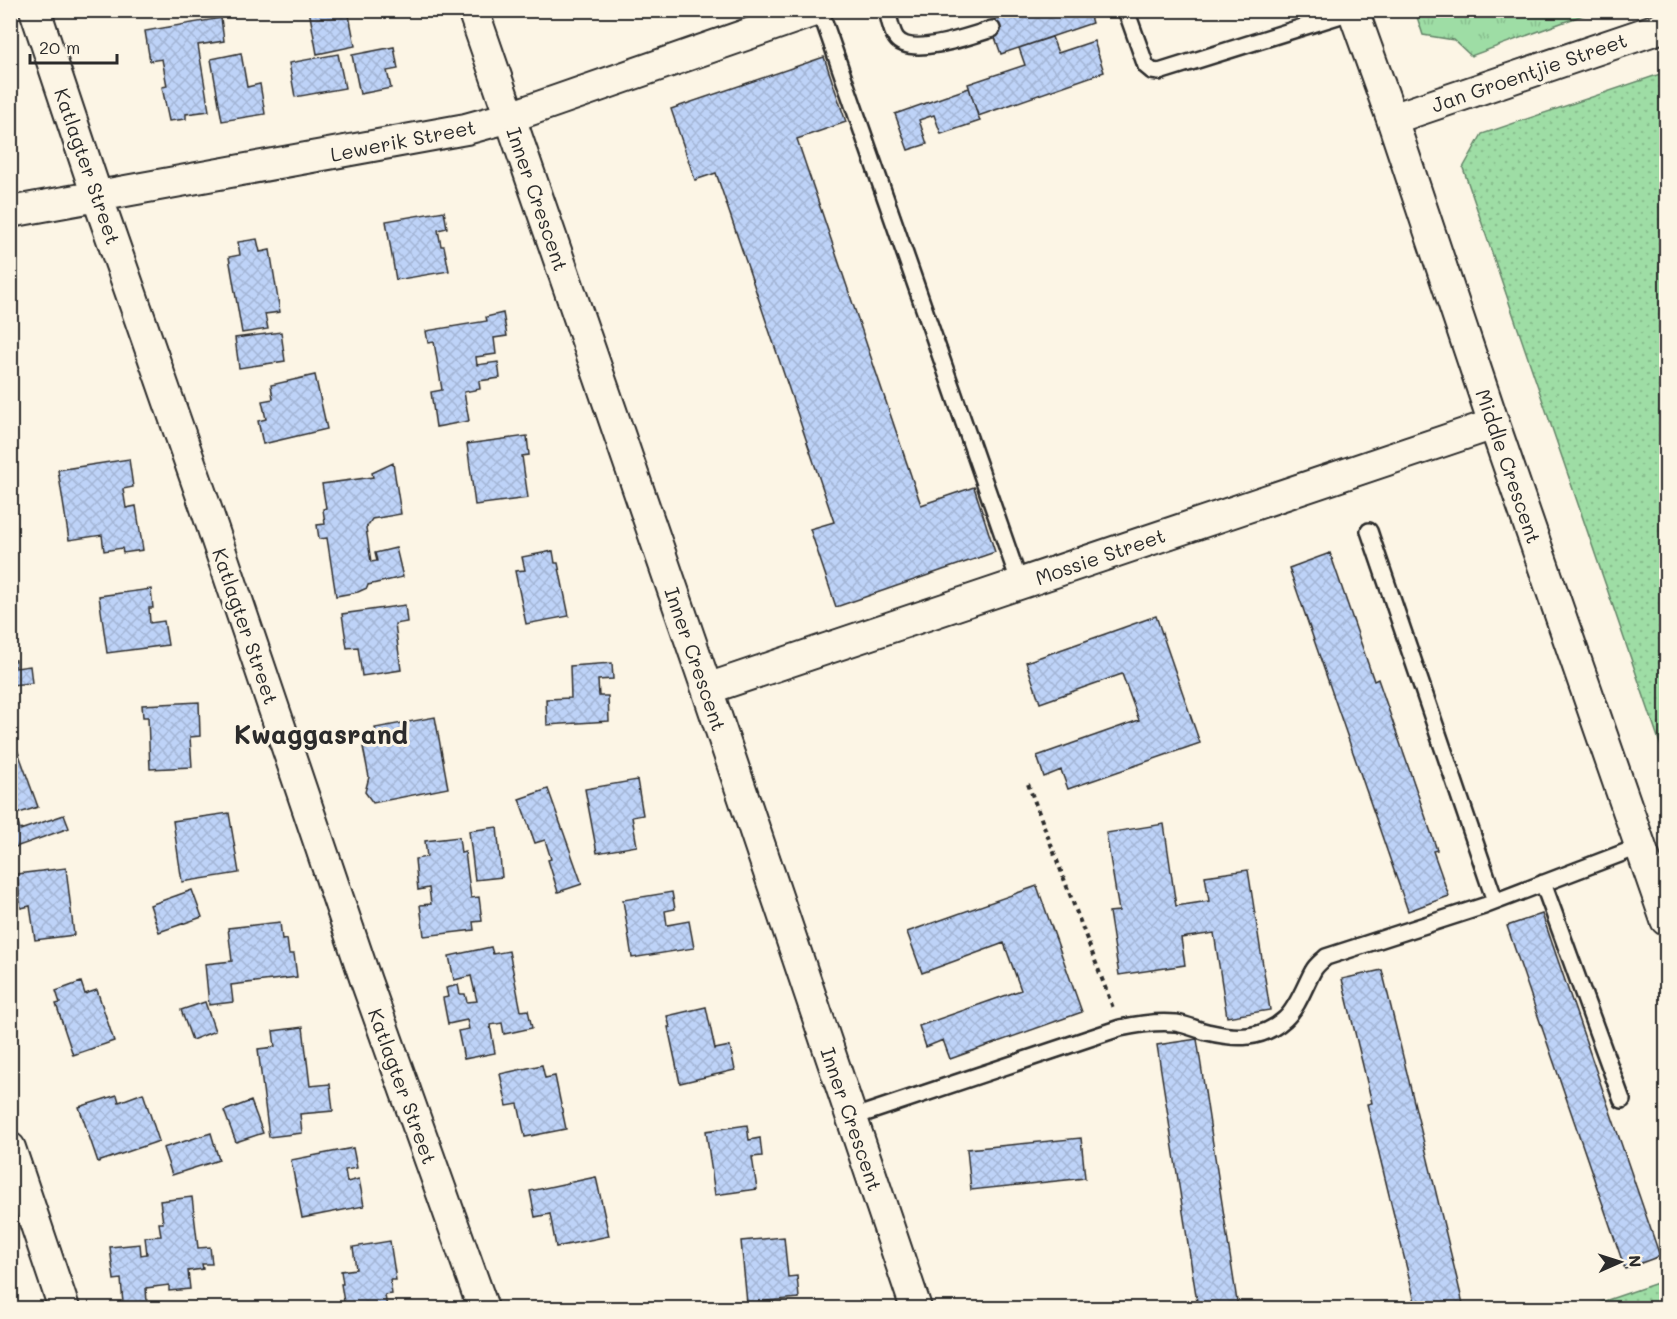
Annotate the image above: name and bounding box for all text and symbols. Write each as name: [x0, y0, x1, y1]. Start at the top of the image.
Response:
street label: Jan Groentjie Street: [1428, 26, 1630, 118]
scale bar: [30, 27, 117, 65]
text: 20 m: [39, 35, 80, 59]
street label: Katlagter Street: [49, 84, 127, 248]
street label: Lewerik Street: [328, 113, 478, 167]
street label: Inner Crescent: [501, 124, 575, 274]
street label: Middle Crescent: [1470, 385, 1548, 547]
street label: Mossie Street: [1032, 522, 1168, 590]
street label: Katlagter Street: [207, 544, 285, 708]
street label: Inner Crescent: [659, 584, 733, 734]
district label: Kwaggasrand: [234, 717, 408, 751]
street label: Katlagter Street: [363, 1005, 443, 1167]
street label: Inner Crescent: [815, 1044, 889, 1194]
north arrow: [1590, 1232, 1650, 1292]
text: N: [1625, 1255, 1646, 1268]

